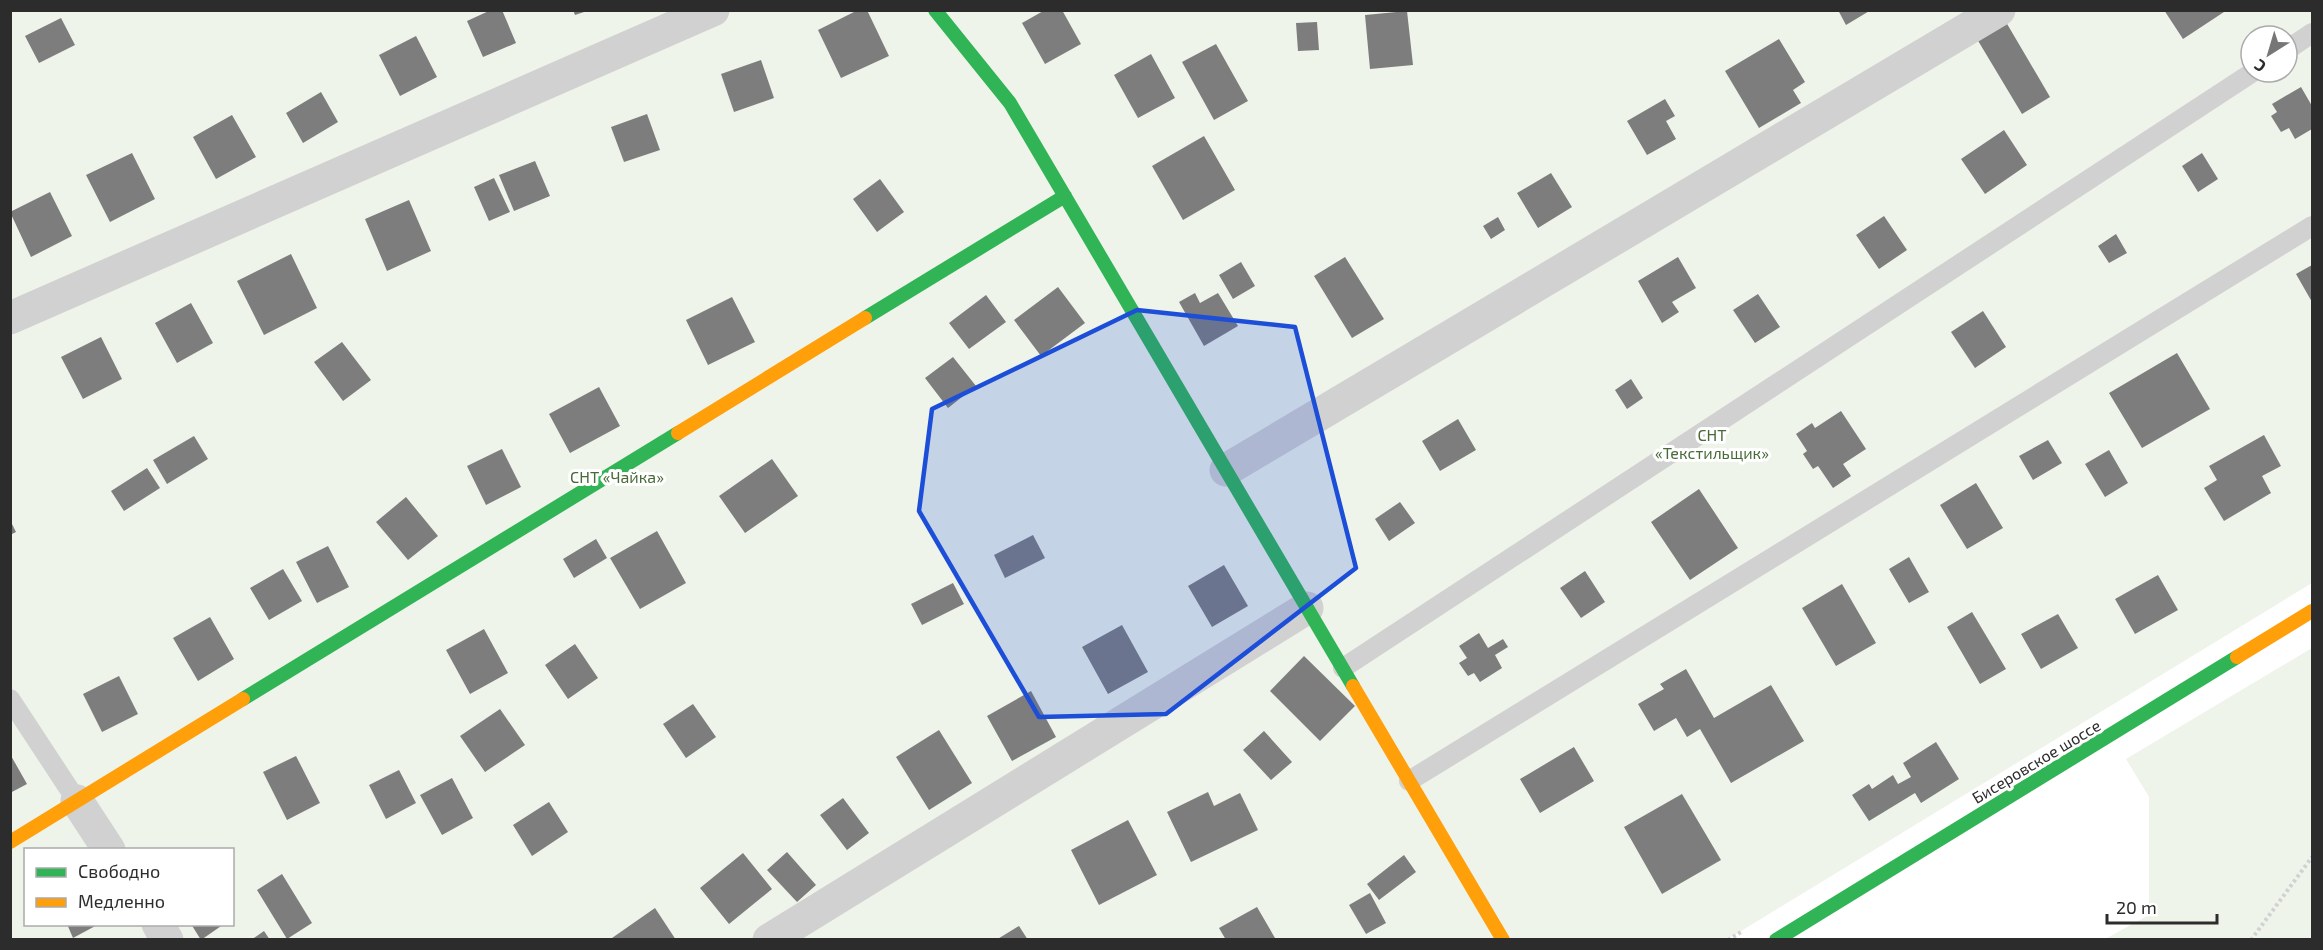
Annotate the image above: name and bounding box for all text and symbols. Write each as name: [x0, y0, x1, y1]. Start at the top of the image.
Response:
north arrow: [2239, 24, 2299, 84]
text: С: [2250, 56, 2269, 77]
park label: СНТ «Текстильщик»: [1655, 425, 1769, 462]
park label: СНТ «Чайка»: [570, 467, 664, 486]
street label: Бисеровское шоссе: [1968, 715, 2104, 807]
legend: [24, 848, 234, 926]
text: Свободно: [78, 860, 160, 882]
scale bar: [2107, 887, 2216, 925]
text: Медленно: [78, 890, 165, 912]
text: 20 m: [2116, 896, 2157, 918]

